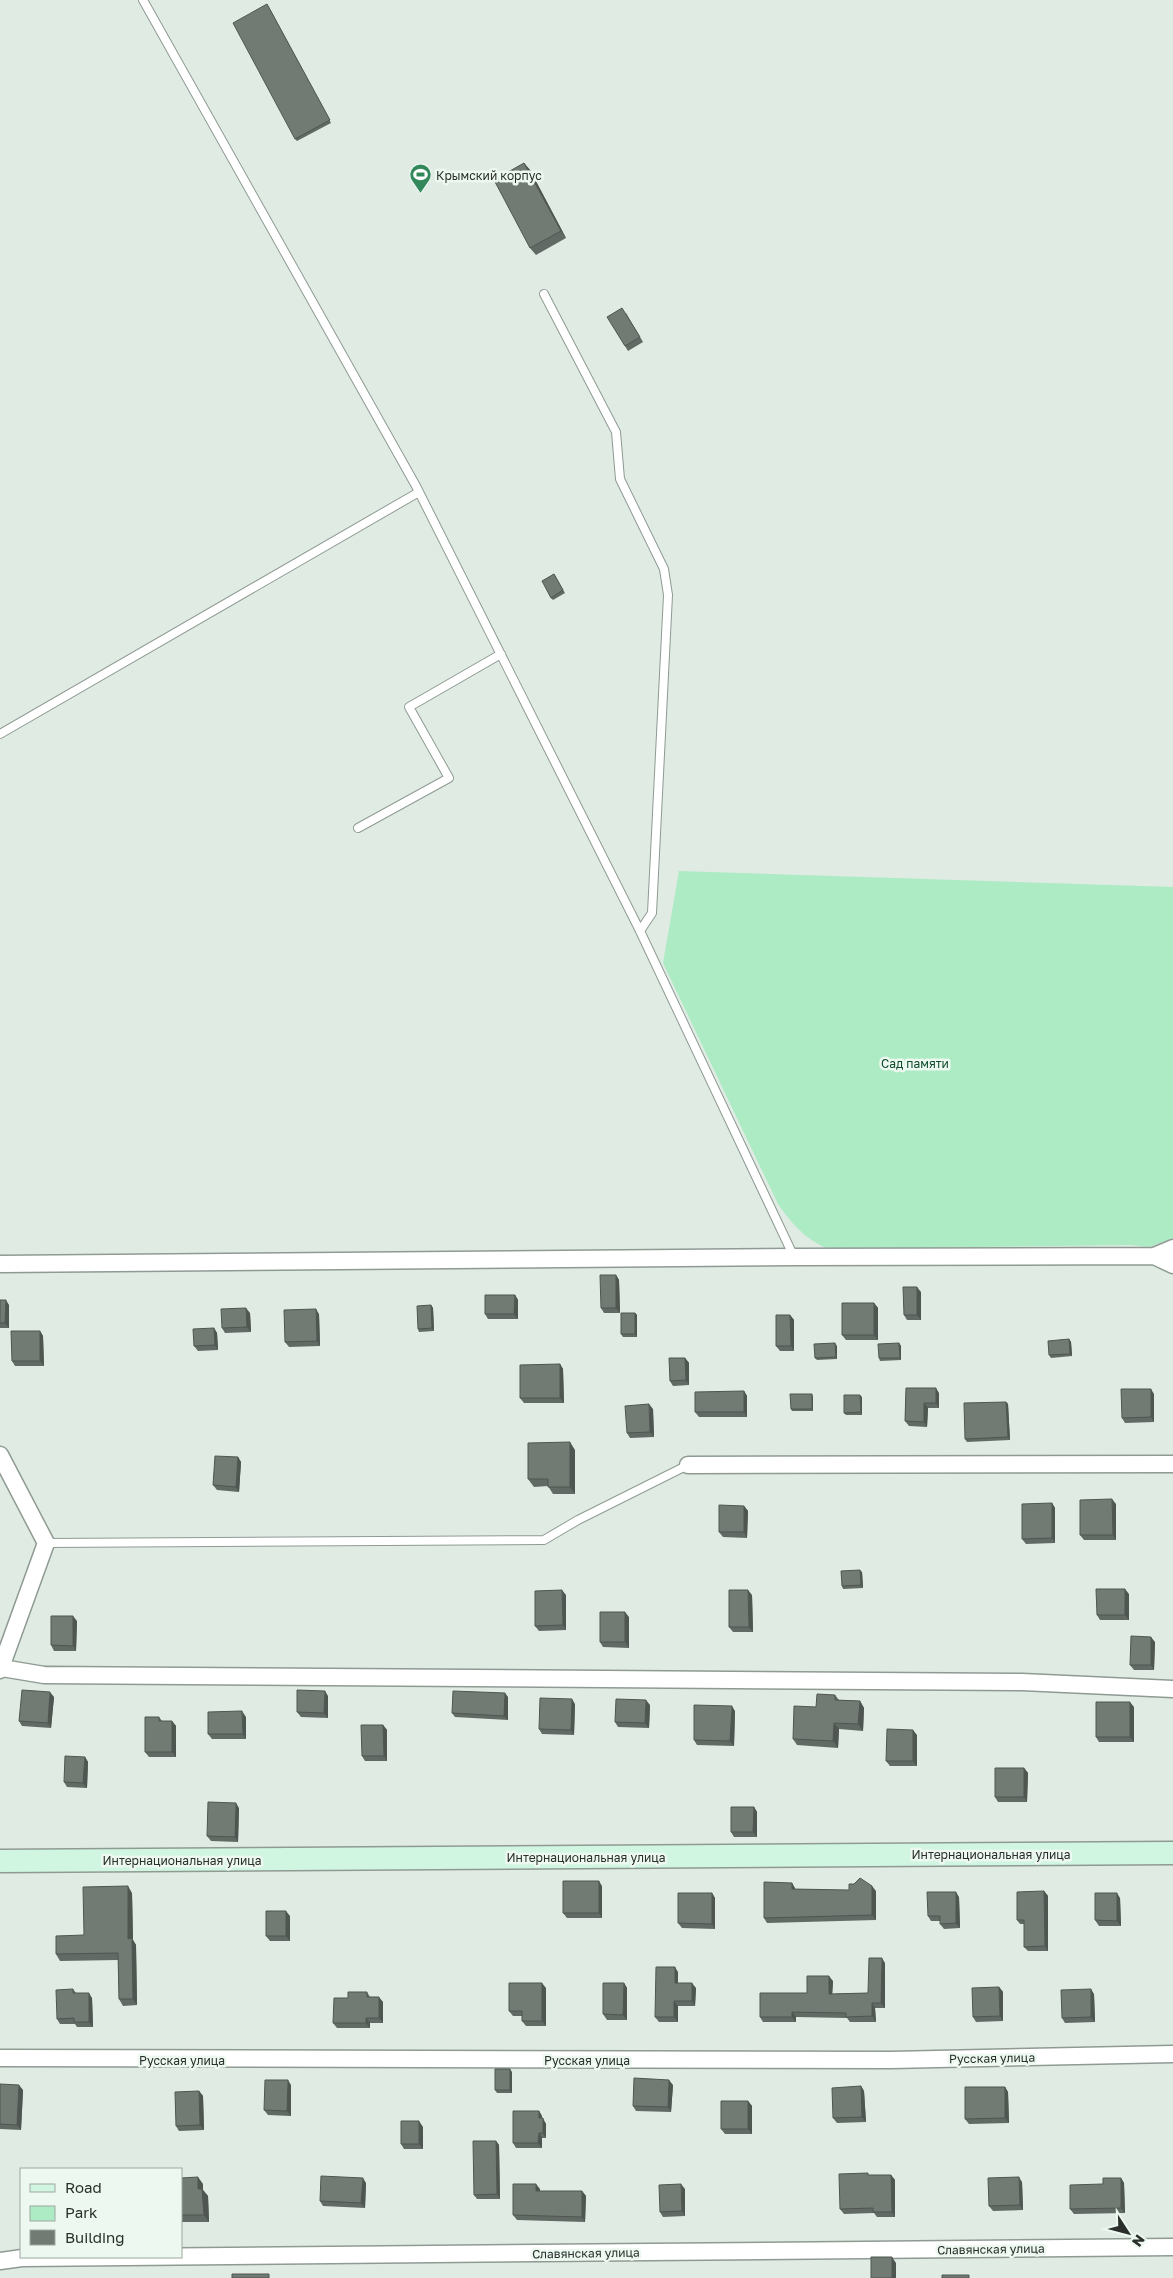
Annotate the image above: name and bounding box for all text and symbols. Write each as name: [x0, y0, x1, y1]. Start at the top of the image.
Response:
sports icon: Крымский корпус: [408, 163, 432, 194]
place label: Крымский корпус: [436, 168, 542, 183]
park label: Сад памяти: [881, 1056, 949, 1071]
street label: Интернациональная улица: [911, 1847, 1071, 1862]
street label: Интернациональная улица: [506, 1850, 666, 1865]
street label: Интернациональная улица: [102, 1853, 262, 1868]
street label: Русская улица: [949, 2050, 1035, 2066]
street label: Русская улица: [139, 2053, 225, 2068]
street label: Русская улица: [544, 2053, 630, 2068]
legend: [20, 2168, 182, 2258]
text: Road: [65, 2178, 102, 2196]
text: Park: [65, 2203, 98, 2221]
north arrow: [1103, 2208, 1153, 2258]
text: Building: [65, 2228, 125, 2246]
text: N: [1129, 2232, 1149, 2250]
street label: Славянская улица: [937, 2241, 1045, 2257]
street label: Славянская улица: [532, 2245, 640, 2261]

